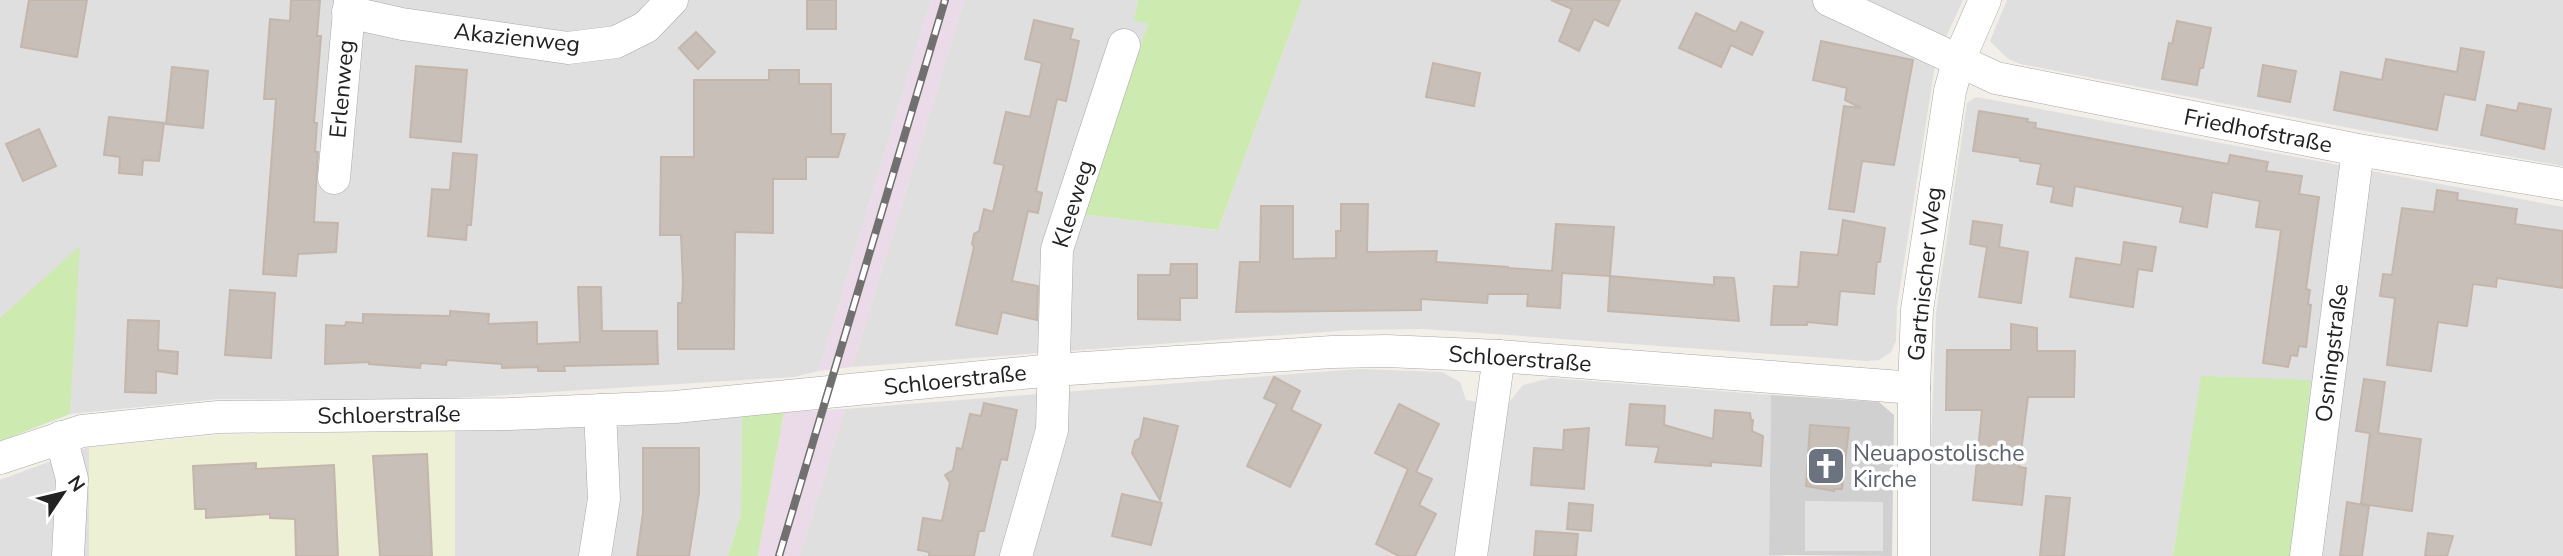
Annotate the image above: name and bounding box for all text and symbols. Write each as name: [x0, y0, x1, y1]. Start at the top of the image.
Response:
street label: Akazienweg: [453, 16, 581, 60]
street label: Erlenweg: [322, 39, 362, 139]
street label: Friedhofstraße: [2181, 101, 2335, 161]
street label: Kleeweg: [1045, 156, 1101, 252]
street label: Gartnischer Weg: [1900, 185, 1950, 363]
street label: Osningstraße: [2308, 282, 2356, 424]
street label: Schloerstraße: [1447, 339, 1593, 379]
street label: Schloerstraße: [882, 357, 1028, 403]
street label: Schloerstraße: [317, 398, 461, 432]
place label: Neuapostolische Kirche: [1853, 438, 2024, 495]
church icon: Neuapostolische Kirche: [1805, 445, 1847, 487]
north arrow: [28, 458, 98, 528]
text: N: [61, 471, 91, 497]

